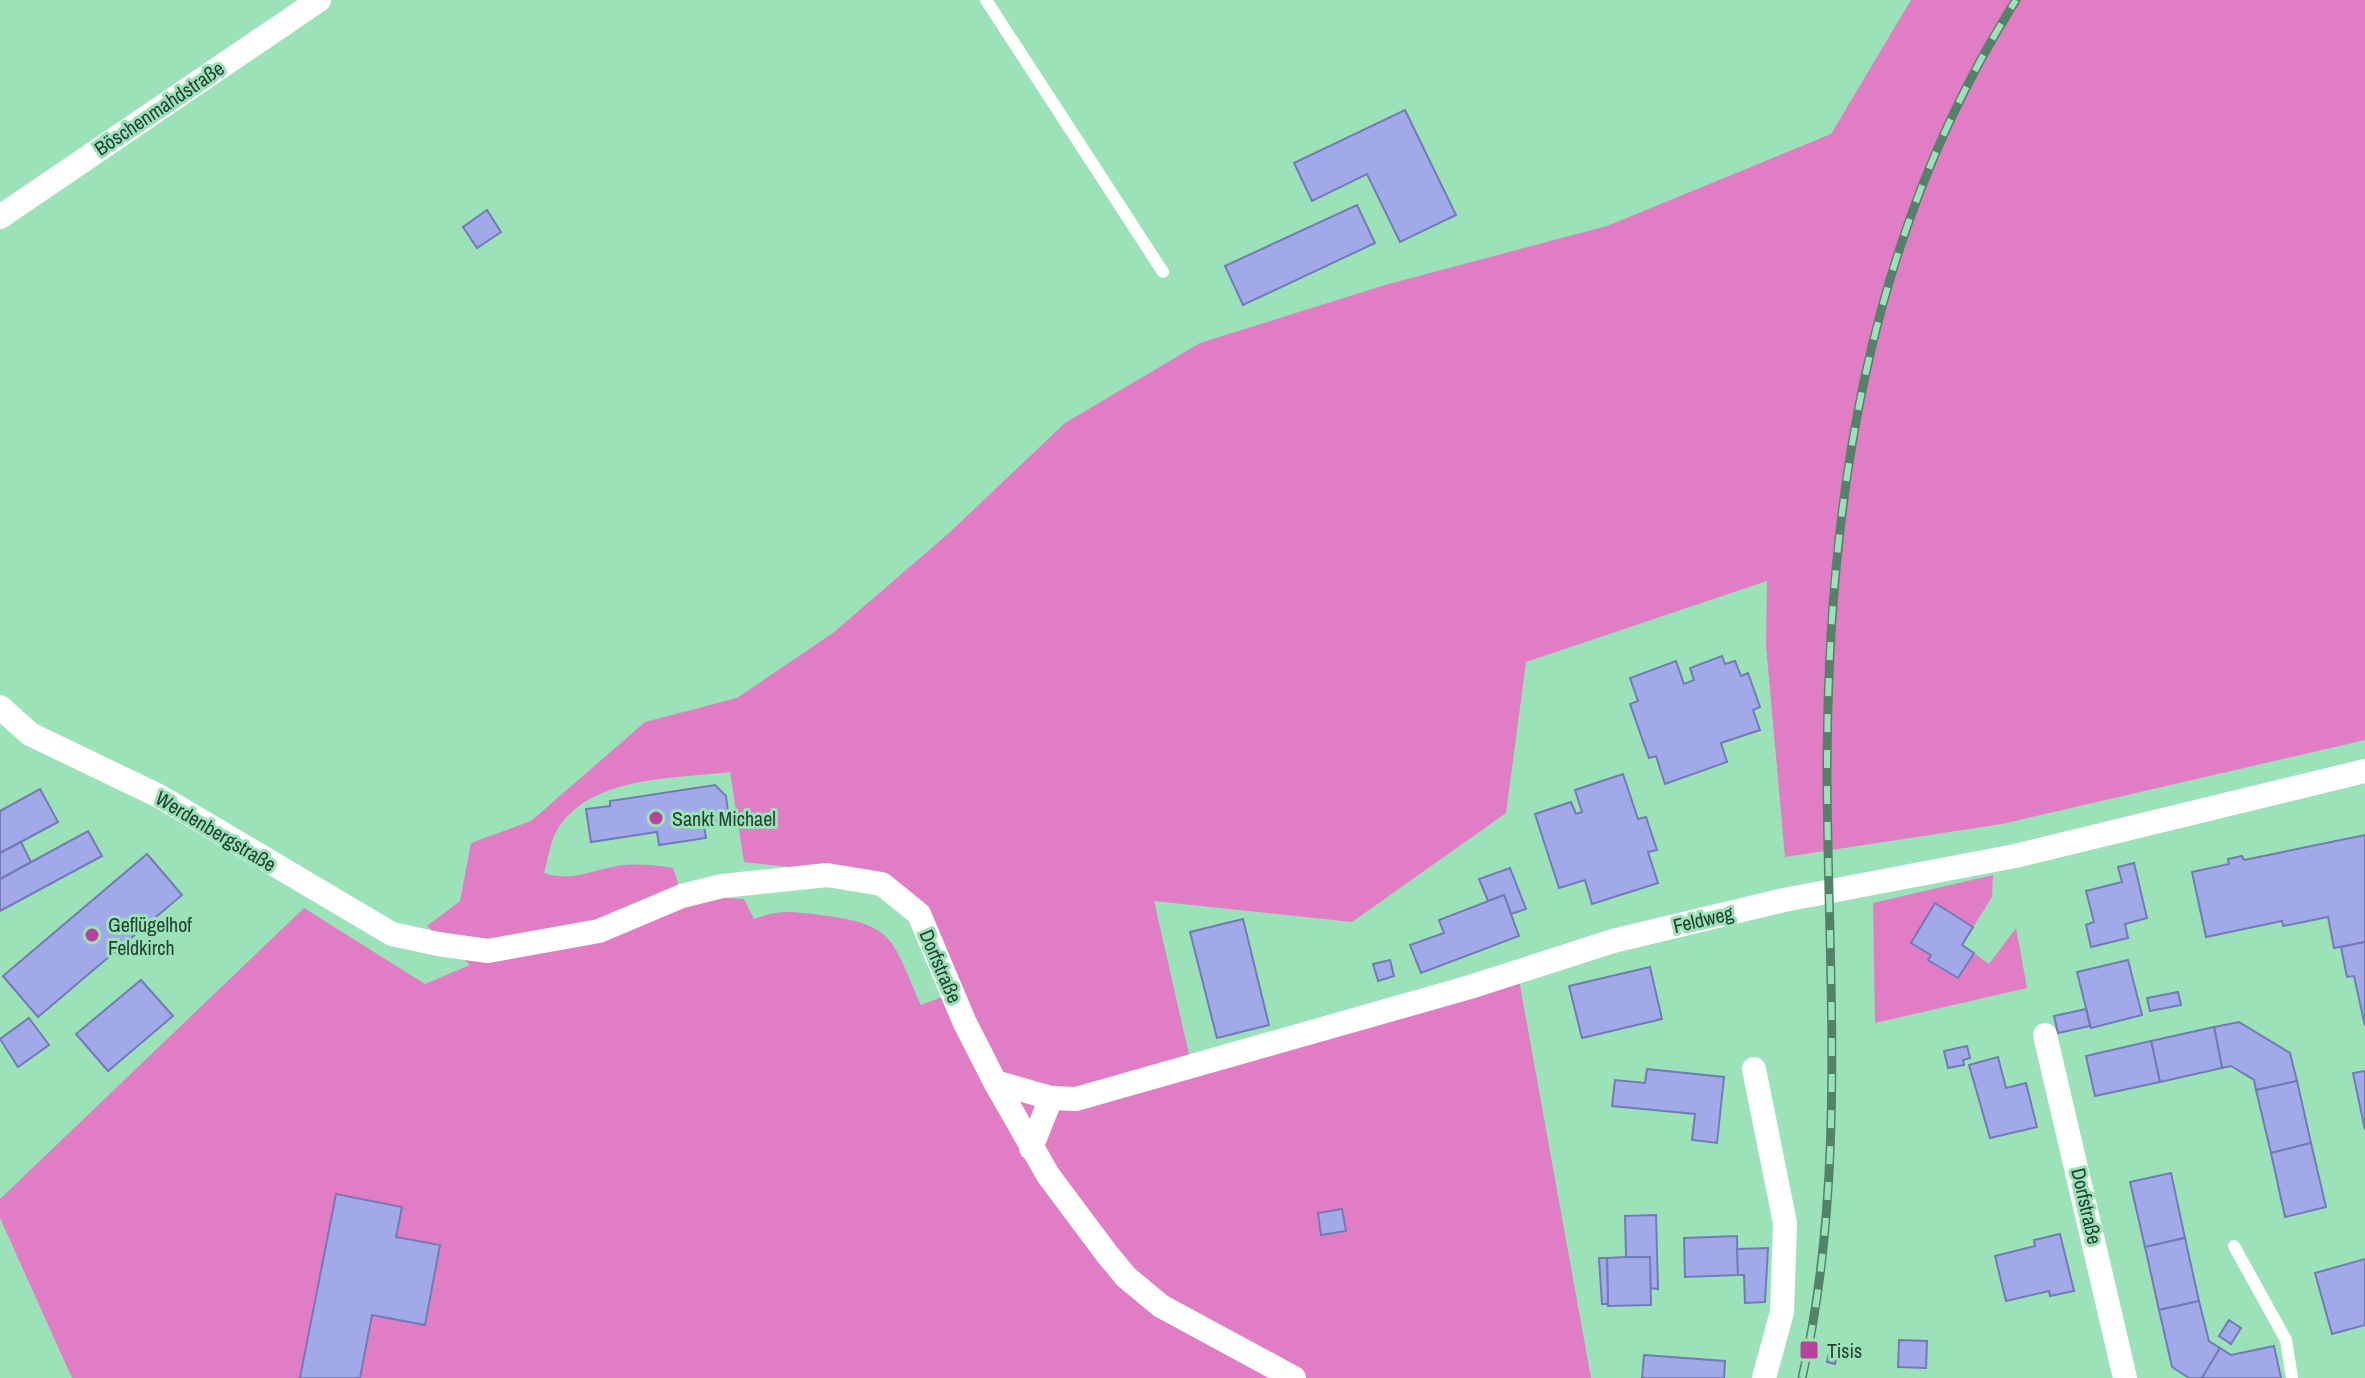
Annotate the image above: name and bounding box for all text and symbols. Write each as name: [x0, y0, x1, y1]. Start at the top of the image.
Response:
street label: Böschenmahdstraße: [89, 54, 229, 162]
street label: Werdenbergstraße: [151, 784, 281, 878]
place label: Sankt Michael: [672, 805, 776, 832]
marker: Sankt Michael: [647, 809, 665, 827]
street label: Feldweg: [1670, 899, 1736, 939]
place label: Geflügelhof Feldkirch: [108, 911, 192, 961]
street label: Dorfstraße: [913, 925, 969, 1007]
marker: Geflügelhof Feldkirch: [83, 926, 101, 944]
street label: Dorfstraße: [2065, 1165, 2109, 1247]
place label: Tisis: [1827, 1337, 1862, 1364]
marker: Tisis: [1798, 1339, 1820, 1361]

